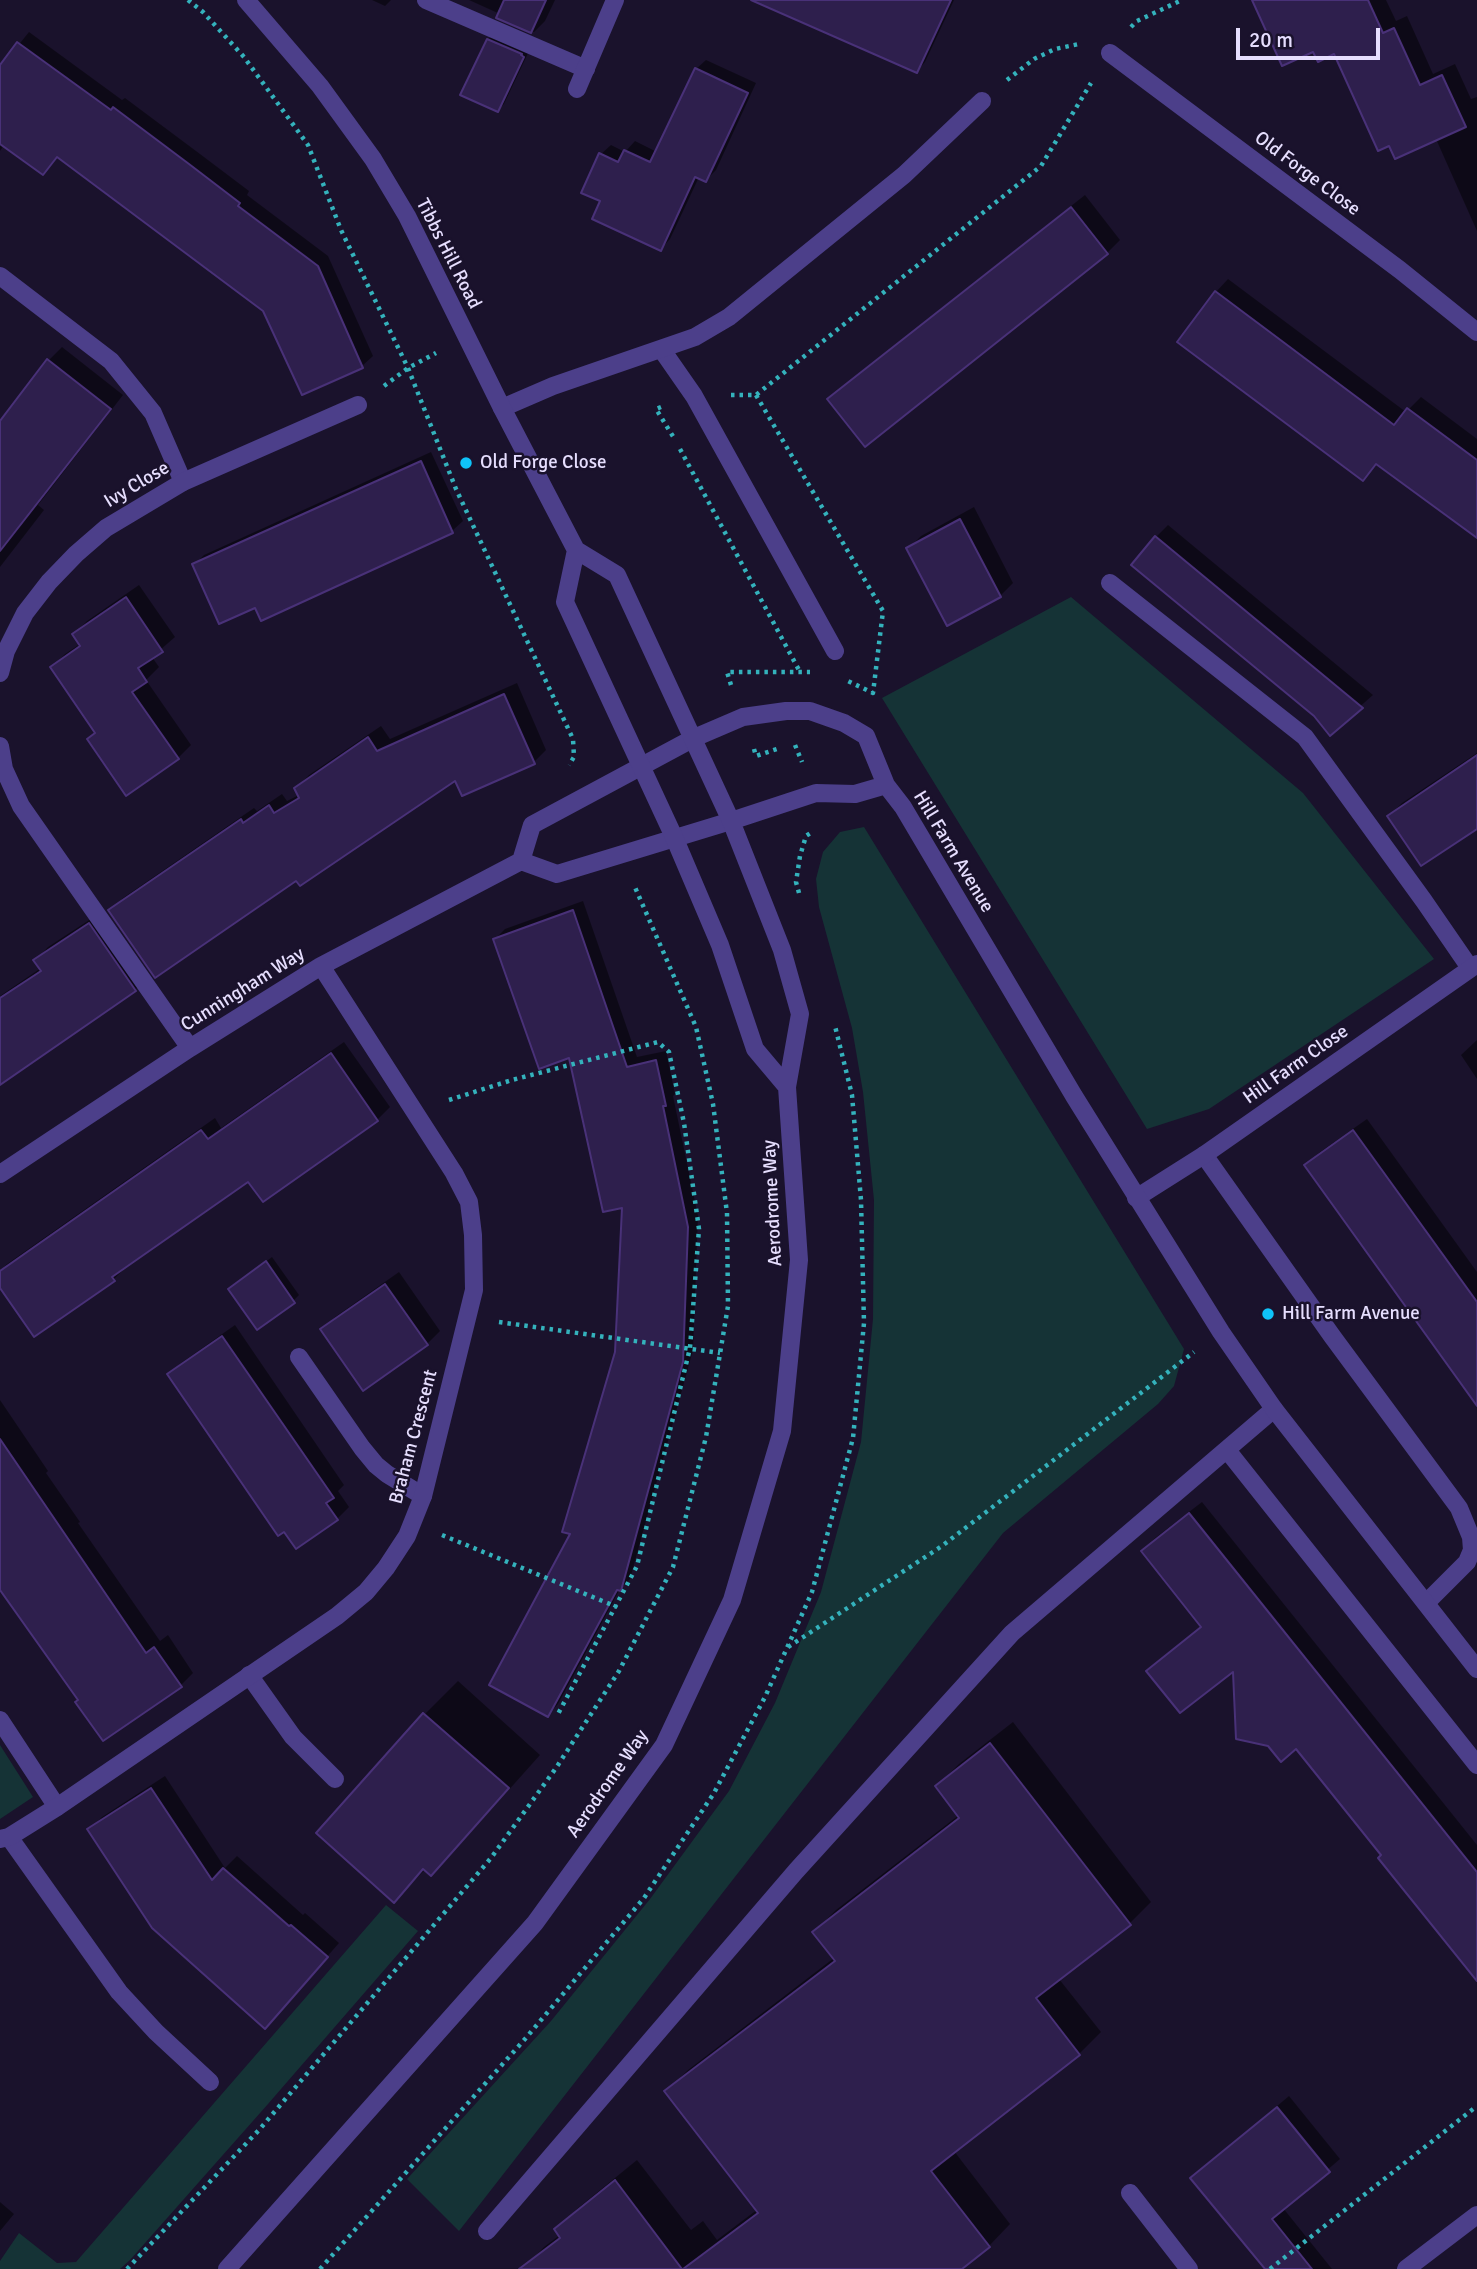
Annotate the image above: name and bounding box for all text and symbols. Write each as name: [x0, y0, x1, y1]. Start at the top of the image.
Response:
scale bar: [1239, 14, 1382, 58]
text: 20 m: [1249, 27, 1293, 53]
street label: Old Forge Close: [1250, 127, 1364, 221]
street label: Tibbs Hill Road: [410, 195, 486, 313]
place label: Old Forge Close: [480, 452, 607, 474]
marker: Old Forge Close: [458, 455, 474, 471]
street label: Ivy Close: [100, 457, 174, 513]
street label: Hill Farm Avenue: [908, 787, 998, 917]
street label: Cunningham Way: [177, 943, 309, 1037]
street label: Hill Farm Close: [1239, 1020, 1353, 1110]
street label: Aerodrome Way: [758, 1139, 788, 1267]
place label: Hill Farm Avenue: [1282, 1303, 1420, 1325]
marker: Hill Farm Avenue: [1260, 1306, 1276, 1322]
street label: Braham Crescent: [385, 1367, 443, 1507]
street label: Aerodrome Way: [562, 1726, 654, 1842]

